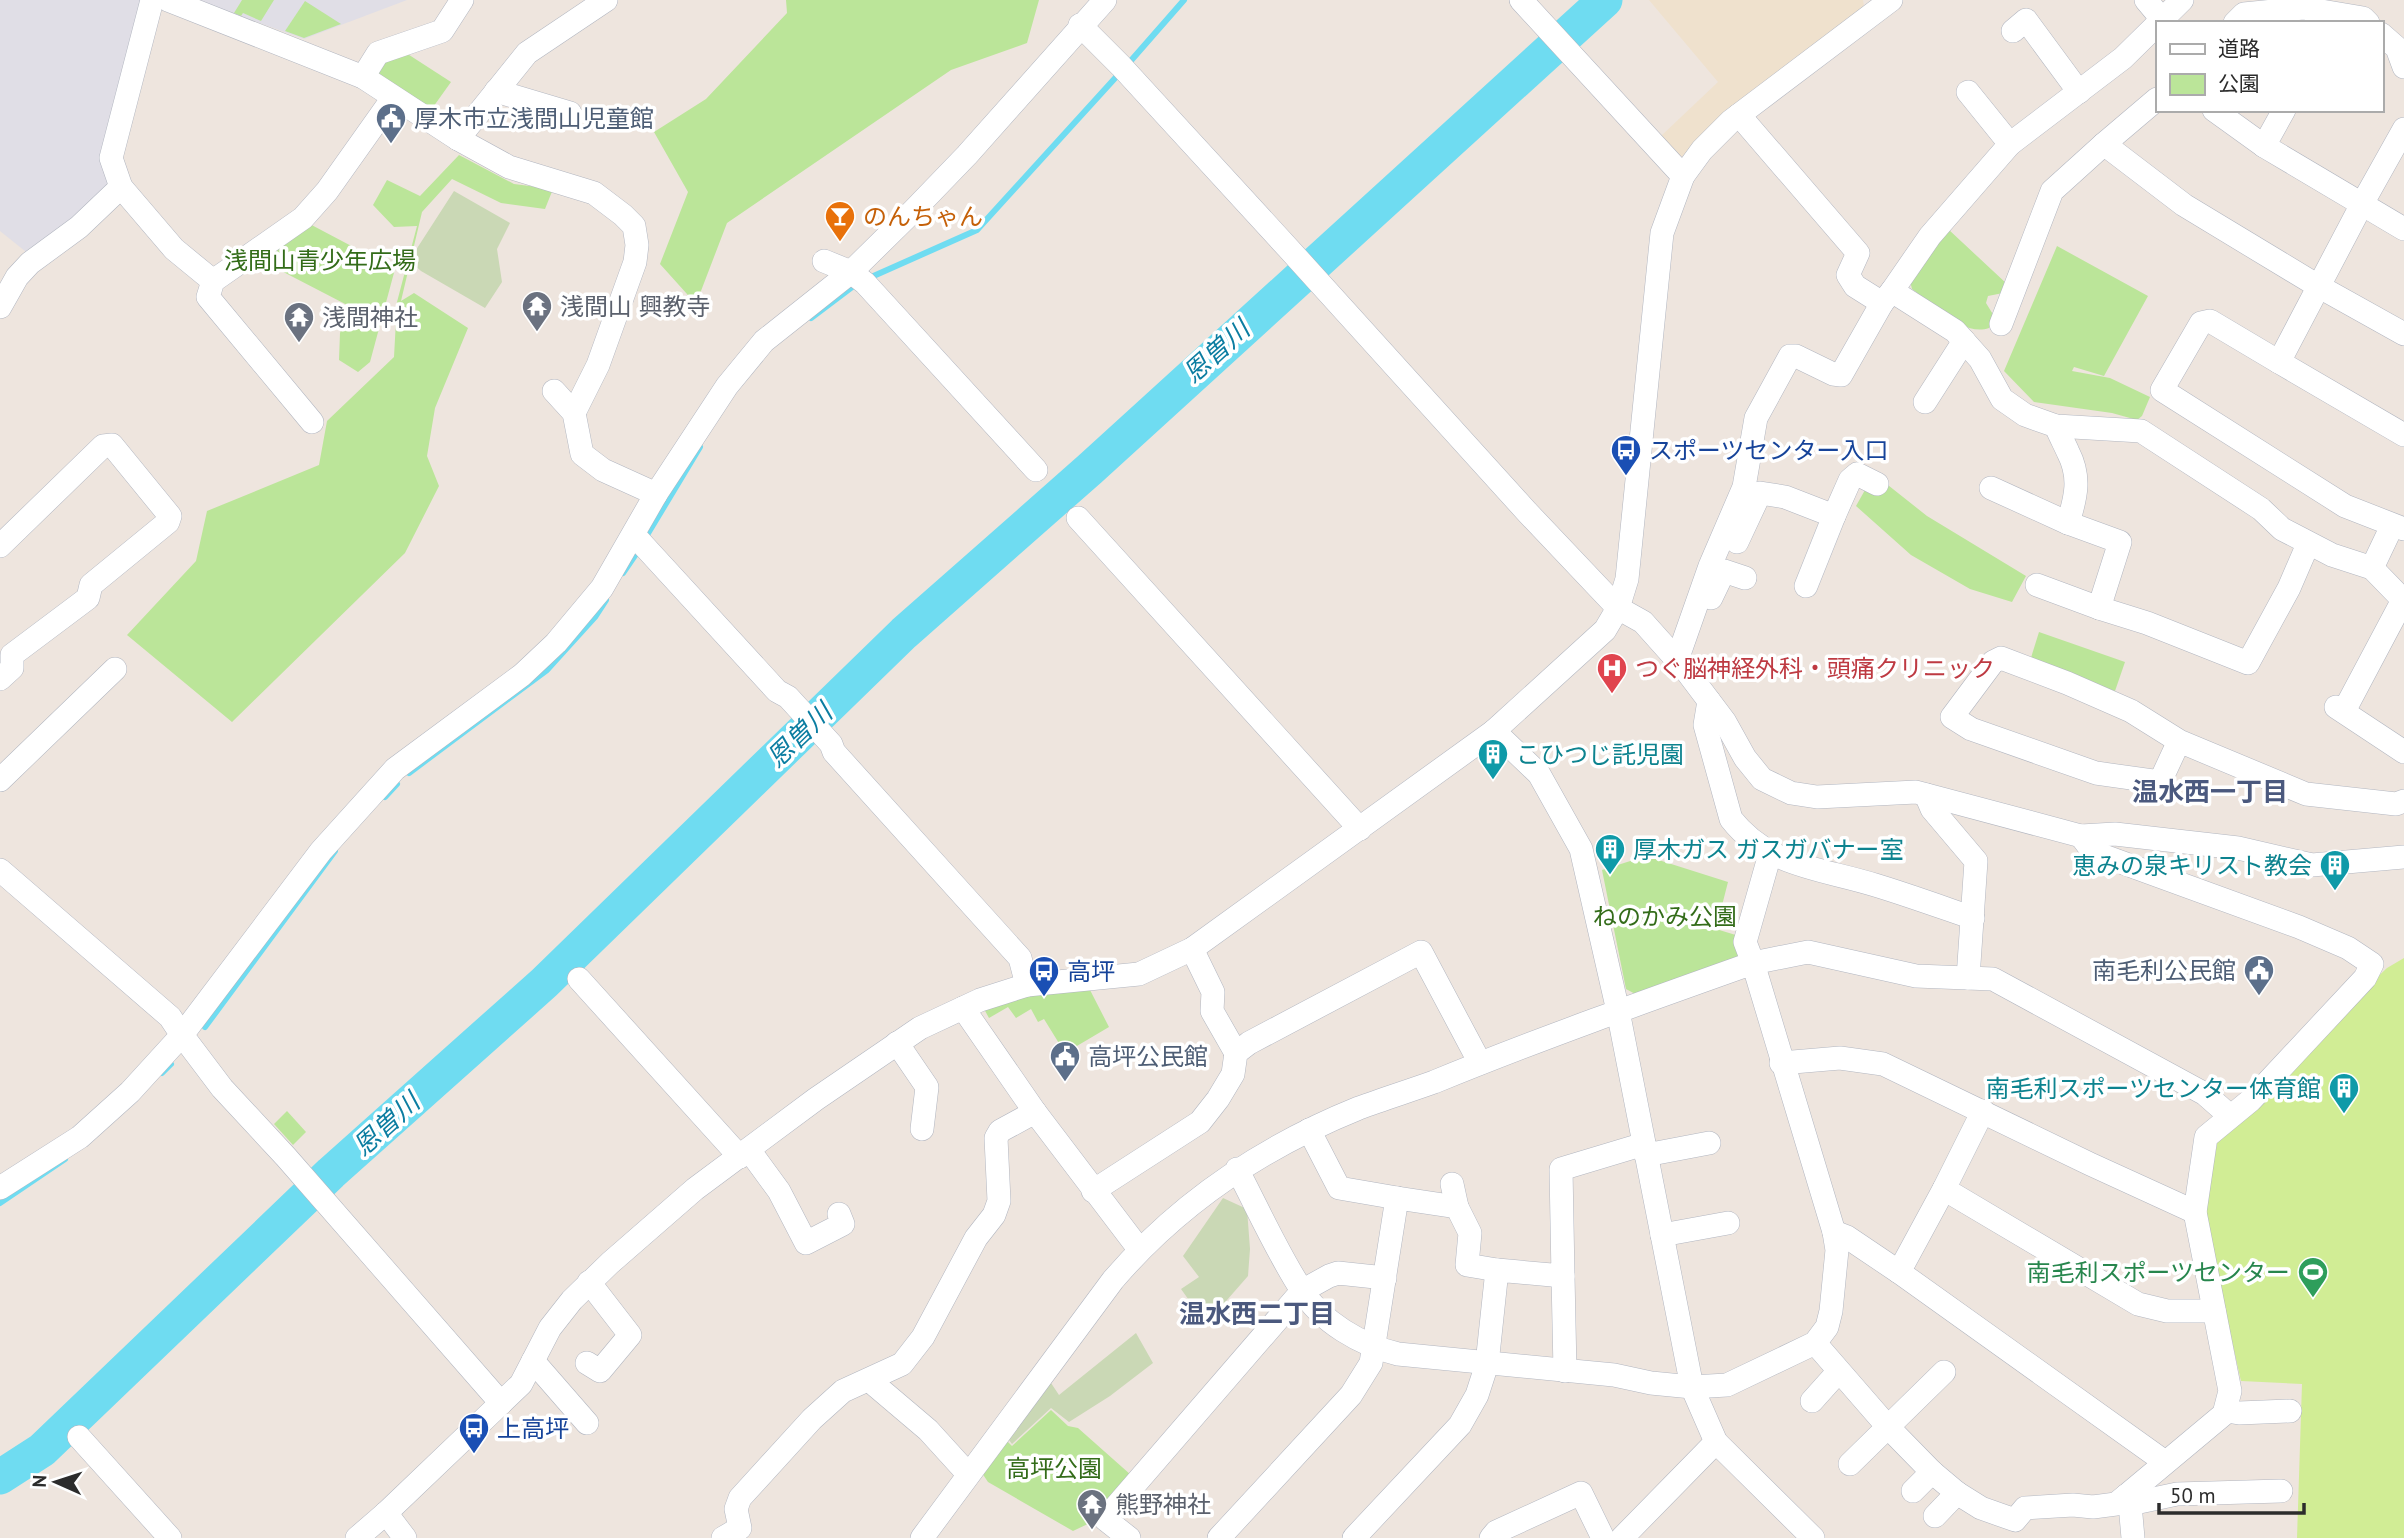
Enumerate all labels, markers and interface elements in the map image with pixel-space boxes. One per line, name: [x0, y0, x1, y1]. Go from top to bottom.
legend: [2156, 21, 2383, 112]
text: 道路: [2218, 35, 2260, 62]
text: 公園: [2218, 70, 2260, 97]
public building icon: 厚木市立浅間山児童館: [374, 101, 408, 145]
place label: 厚木市立浅間山児童館: [414, 103, 654, 134]
bar icon: のんちゃん: [823, 199, 857, 243]
place label: のんちゃん: [863, 201, 983, 232]
park label: 浅間山青少年広場: [224, 245, 416, 276]
temple icon: 浅間山 興教寺: [520, 289, 554, 333]
place label: 浅間山 興教寺: [560, 291, 710, 322]
temple icon: 浅間神社: [282, 300, 316, 344]
place label: 浅間神社: [322, 302, 418, 333]
water label: 恩曽川: [1176, 311, 1258, 389]
bus stop icon: スポーツセンター入口: [1609, 433, 1643, 477]
place label: スポーツセンター入口: [1649, 435, 1889, 466]
hospital icon: つぐ脳神経外科・頭痛クリニック: [1595, 651, 1629, 695]
place label: つぐ脳神経外科・頭痛クリニック: [1635, 653, 1995, 684]
water label: 恩曽川: [759, 694, 841, 774]
building icon: こひつじ託児園: [1476, 737, 1510, 781]
place label: こひつじ託児園: [1516, 739, 1684, 770]
district label: 温水西一丁目: [2132, 775, 2288, 808]
building icon: 厚木ガス ガスガバナー室: [1593, 832, 1627, 876]
place label: 厚木ガス ガスガバナー室: [1633, 834, 1903, 865]
building icon: 恵みの泉キリスト教会: [2318, 848, 2352, 892]
place label: 恵みの泉キリスト教会: [2072, 850, 2312, 881]
park label: ねのかみ公園: [1593, 901, 1737, 932]
public building icon: 南毛利公民館: [2242, 953, 2276, 997]
bus stop icon: 高坪: [1027, 954, 1061, 998]
place label: 南毛利公民館: [2092, 955, 2236, 986]
place label: 高坪: [1067, 956, 1115, 987]
public building icon: 高坪公民館: [1048, 1039, 1082, 1083]
place label: 高坪公民館: [1088, 1041, 1208, 1072]
building icon: 南毛利スポーツセンター体育館: [2327, 1071, 2361, 1115]
place label: 南毛利スポーツセンター体育館: [1985, 1073, 2321, 1104]
water label: 恩曽川: [346, 1084, 428, 1162]
sports icon: 南毛利スポーツセンター: [2296, 1255, 2330, 1299]
place label: 南毛利スポーツセンター: [2026, 1257, 2290, 1288]
district label: 温水西二丁目: [1179, 1297, 1335, 1330]
bus stop icon: 上高坪: [457, 1411, 491, 1455]
place label: 上高坪: [497, 1413, 569, 1444]
north arrow: [21, 1447, 91, 1517]
park label: 高坪公園: [1006, 1453, 1102, 1484]
scale bar: [2159, 1472, 2304, 1516]
text: N: [27, 1474, 51, 1488]
text: 50 m: [2170, 1482, 2216, 1509]
temple icon: 熊野神社: [1075, 1487, 1109, 1531]
place label: 熊野神社: [1115, 1489, 1211, 1520]

